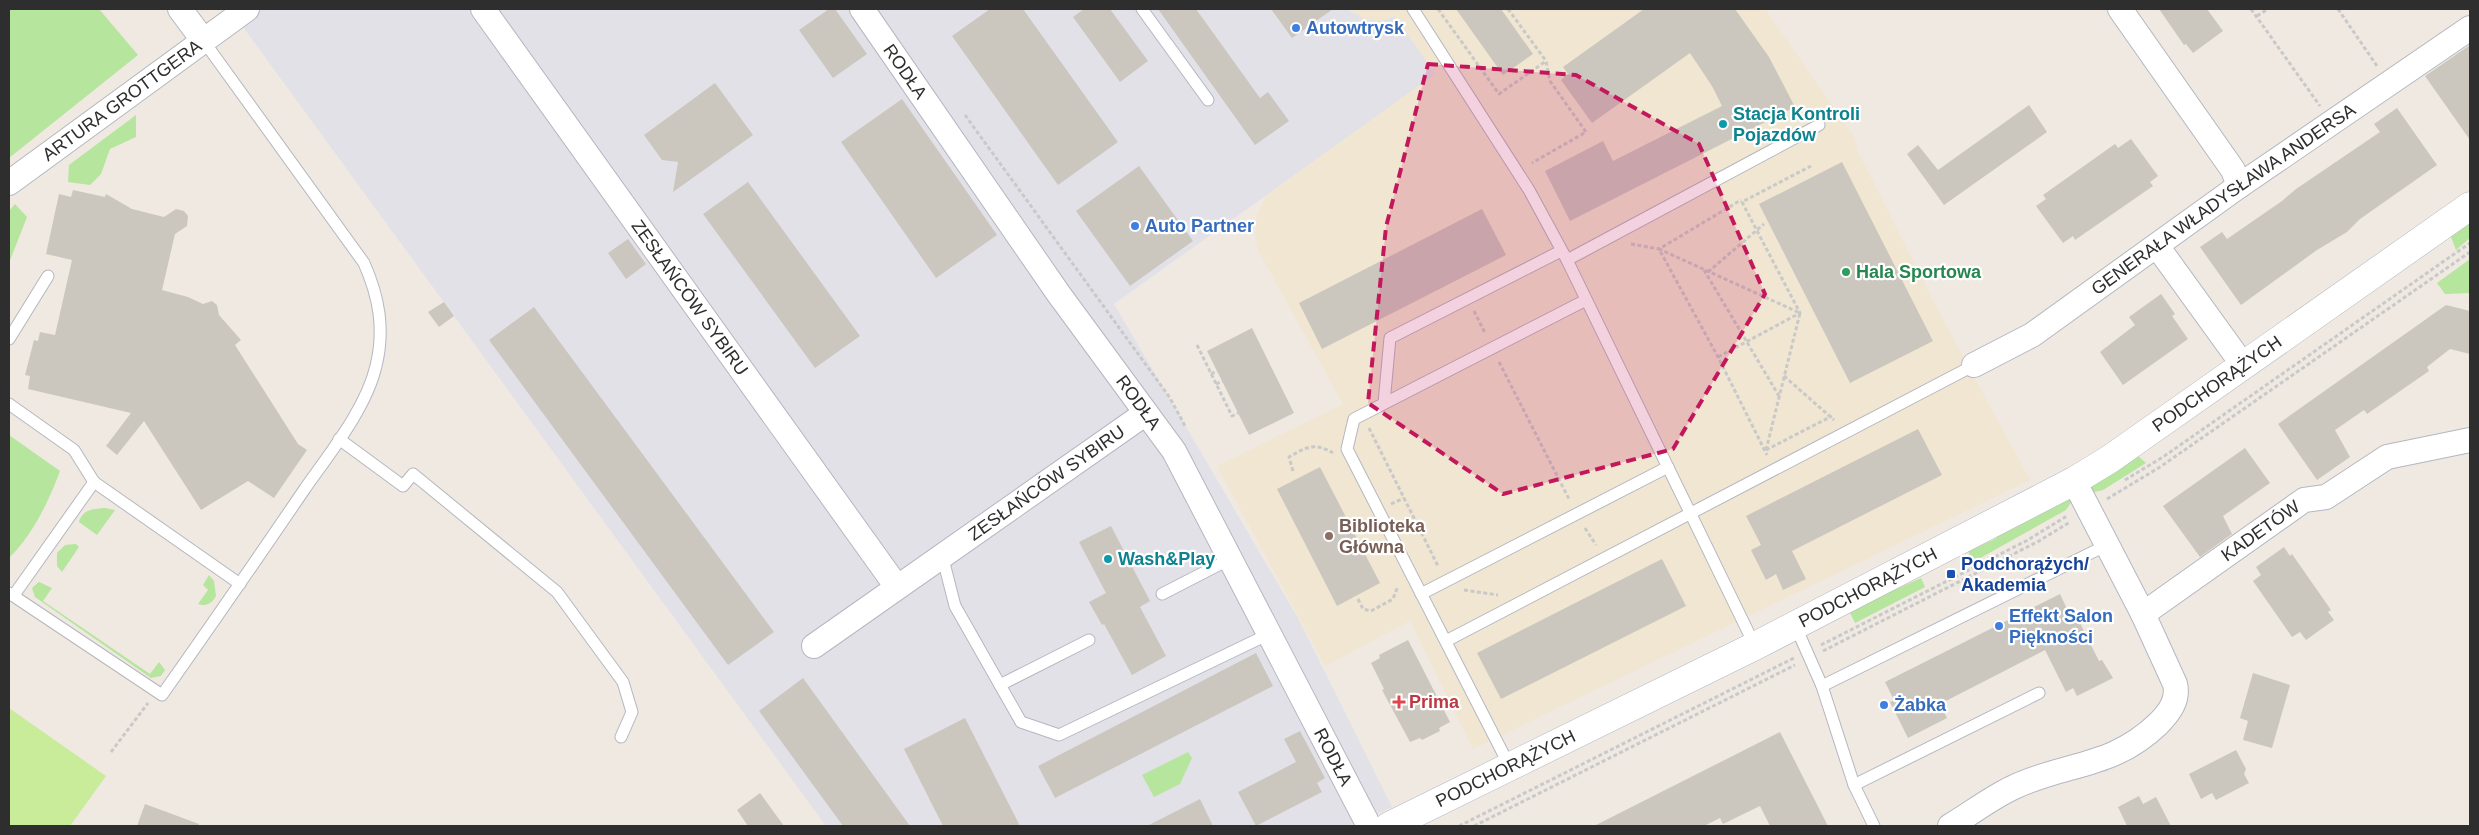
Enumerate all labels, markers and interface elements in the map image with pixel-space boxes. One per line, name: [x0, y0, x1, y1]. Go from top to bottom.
place label: Autowtrysk: [1306, 18, 1405, 38]
marker: Autowtrysk: [1290, 22, 1302, 34]
street label: ARTURA GROTTGERA: [39, 36, 205, 165]
street label: RODŁA: [879, 40, 931, 103]
street label: GENERAŁA WŁADYSŁAWA ANDERSA: [2088, 99, 2359, 299]
place label: Stacja Kontroli Pojazdów: [1733, 104, 1860, 145]
marker: Stacja Kontroli Pojazdów: [1717, 118, 1729, 130]
street label: ZESŁAŃCÓW SYBIRU: [627, 216, 752, 379]
place label: Auto Partner: [1145, 216, 1254, 236]
marker: Auto Partner: [1129, 220, 1141, 232]
place label: Hala Sportowa: [1856, 262, 1982, 282]
marker: Hala Sportowa: [1840, 266, 1852, 278]
street label: PODCHORĄŻYCH: [2149, 332, 2285, 436]
street label: RODŁA: [1112, 372, 1165, 433]
street label: ZESŁAŃCÓW SYBIRU: [965, 421, 1128, 545]
street label: KADETÓW: [2218, 496, 2303, 565]
place label: Biblioteka Główna: [1339, 516, 1426, 557]
marker: Biblioteka Główna: [1323, 530, 1335, 542]
street label: PODCHORĄŻYCH: [1795, 544, 1940, 632]
place label: Wash&Play: [1118, 549, 1215, 569]
marker: Wash&Play: [1102, 553, 1114, 565]
place label: Podchorążych/ Akademia: [1961, 554, 2089, 595]
marker: Podchorążych/ Akademia: [1945, 568, 1957, 580]
place label: Effekt Salon Piękności: [2009, 606, 2113, 647]
marker: Effekt Salon Piękności: [1993, 620, 2005, 632]
place label: Prima: [1409, 692, 1460, 712]
place label: Żabka: [1894, 695, 1947, 715]
marker: Prima: [1393, 696, 1405, 708]
marker: Żabka: [1878, 699, 1890, 711]
street label: RODŁA: [1310, 725, 1356, 789]
street label: PODCHORĄŻYCH: [1433, 726, 1579, 811]

